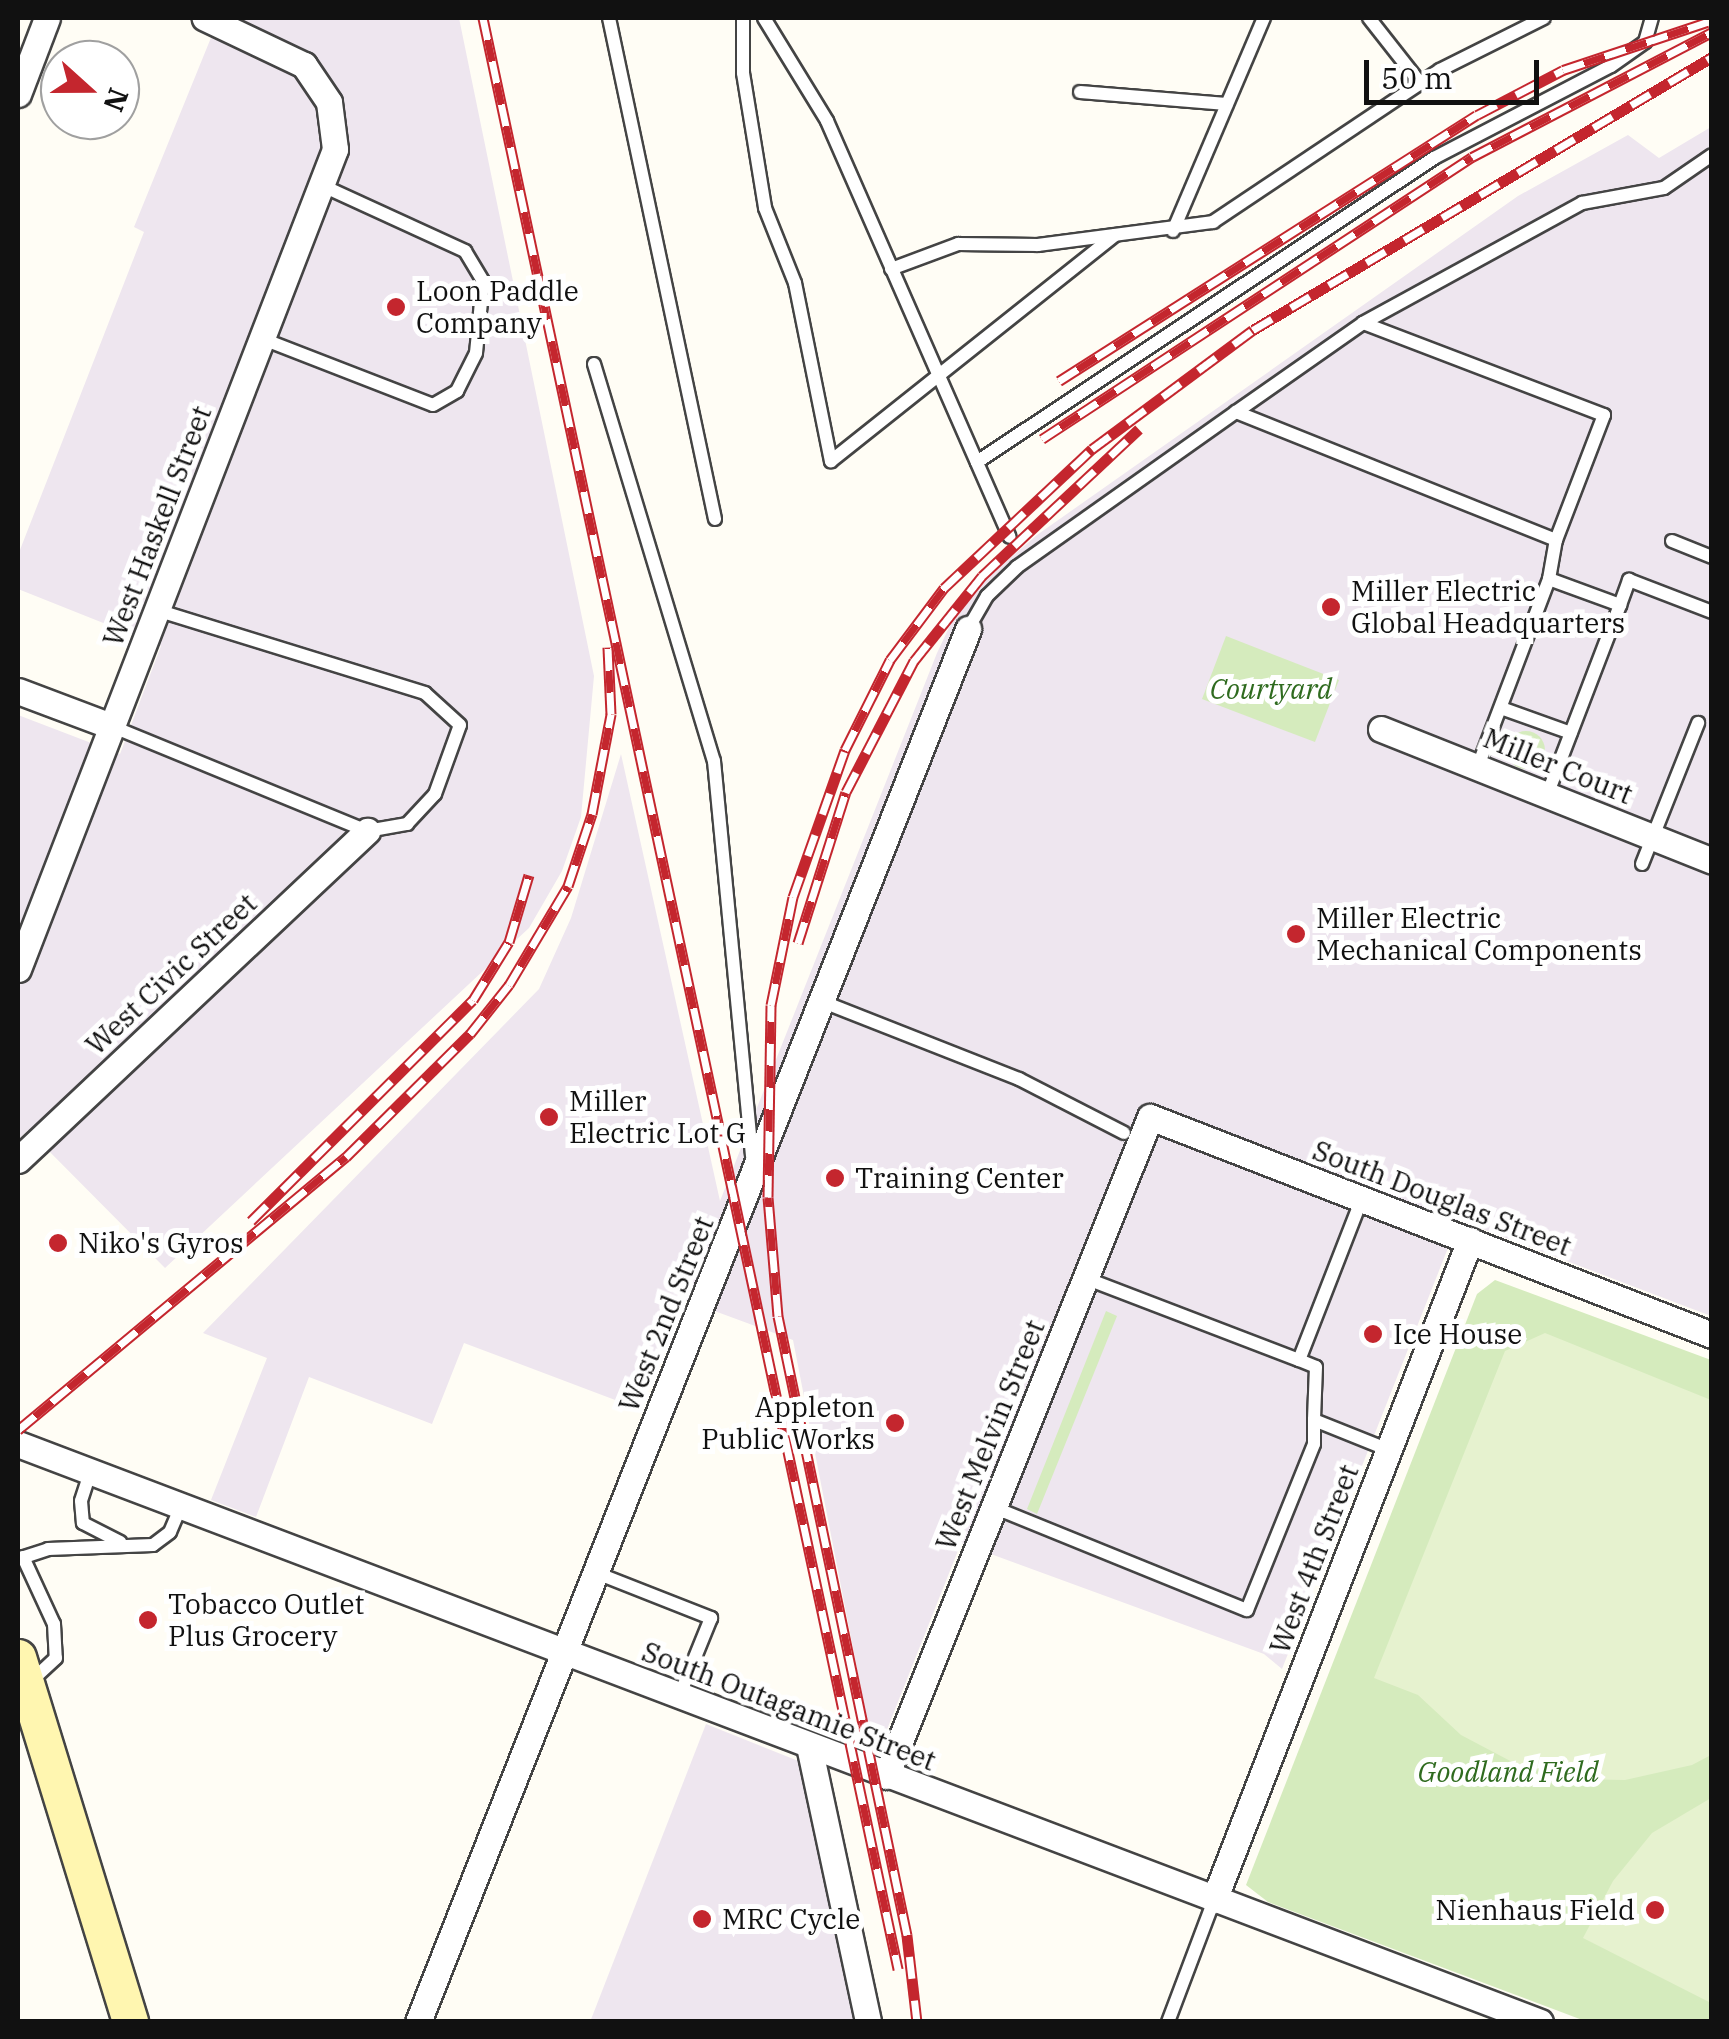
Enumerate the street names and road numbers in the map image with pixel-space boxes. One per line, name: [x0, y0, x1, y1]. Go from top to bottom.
street label: West Haskell Street: [96, 401, 218, 651]
street label: Miller Court: [1479, 721, 1637, 811]
street label: West Civic Street: [79, 886, 263, 1062]
street label: South Douglas Street: [1308, 1133, 1576, 1263]
street label: West 2nd Street: [612, 1211, 720, 1417]
street label: West Melvin Street: [928, 1315, 1052, 1555]
street label: West 4th Street: [1262, 1460, 1366, 1658]
street label: South Outagamie Street: [637, 1634, 941, 1778]

